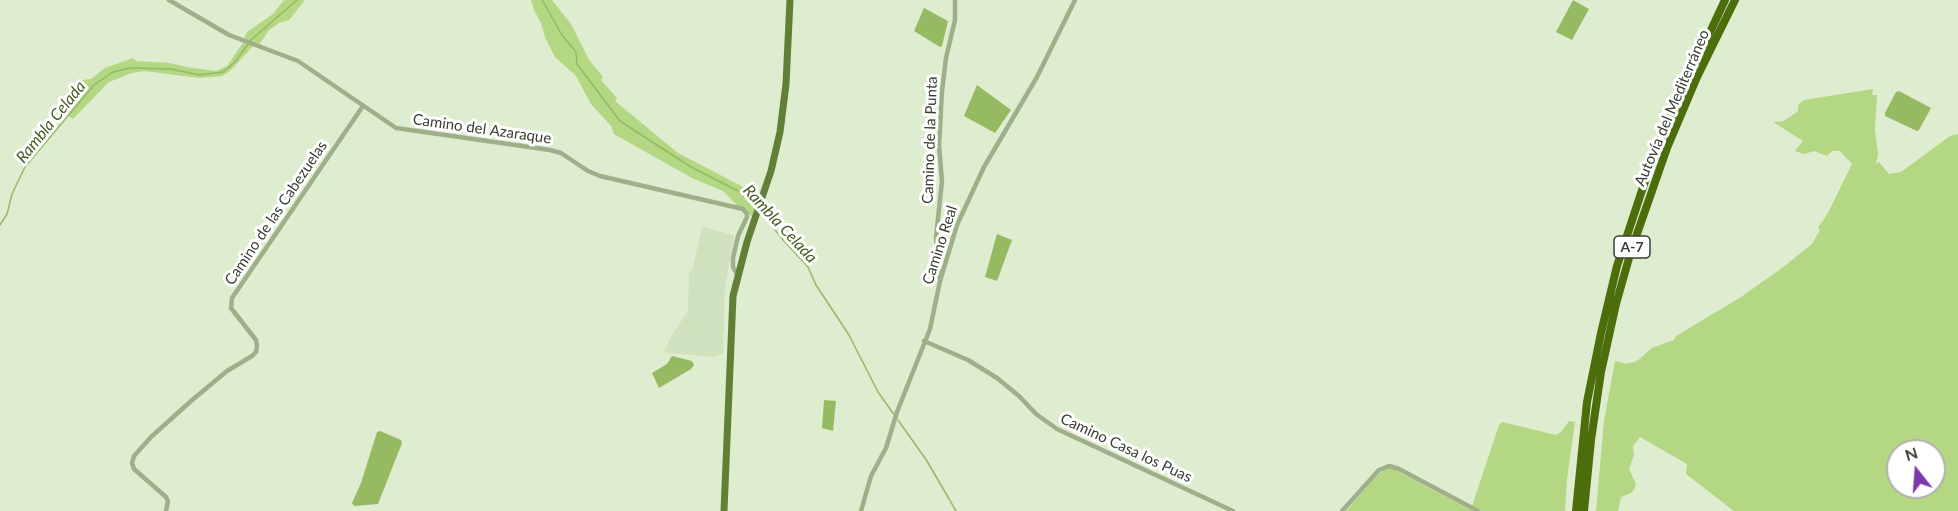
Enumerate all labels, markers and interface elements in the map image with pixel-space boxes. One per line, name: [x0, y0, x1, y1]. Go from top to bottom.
street label: Autovía del Mediterráneo: [1631, 27, 1713, 189]
street label: Camino de la Punta: [919, 76, 941, 204]
water label: Rambla Celada: [12, 77, 90, 167]
street label: Camino del Azaraque: [412, 110, 552, 148]
street label: Camino de las Cabezuelas: [221, 138, 331, 288]
water label: Rambla Celada: [739, 181, 821, 267]
street label: Camino Real: [919, 203, 961, 287]
road number: A-7: [1614, 236, 1650, 258]
street label: Camino Casa los Puas: [1057, 410, 1195, 486]
north arrow: [1886, 439, 1946, 499]
text: N: [1902, 442, 1920, 464]

